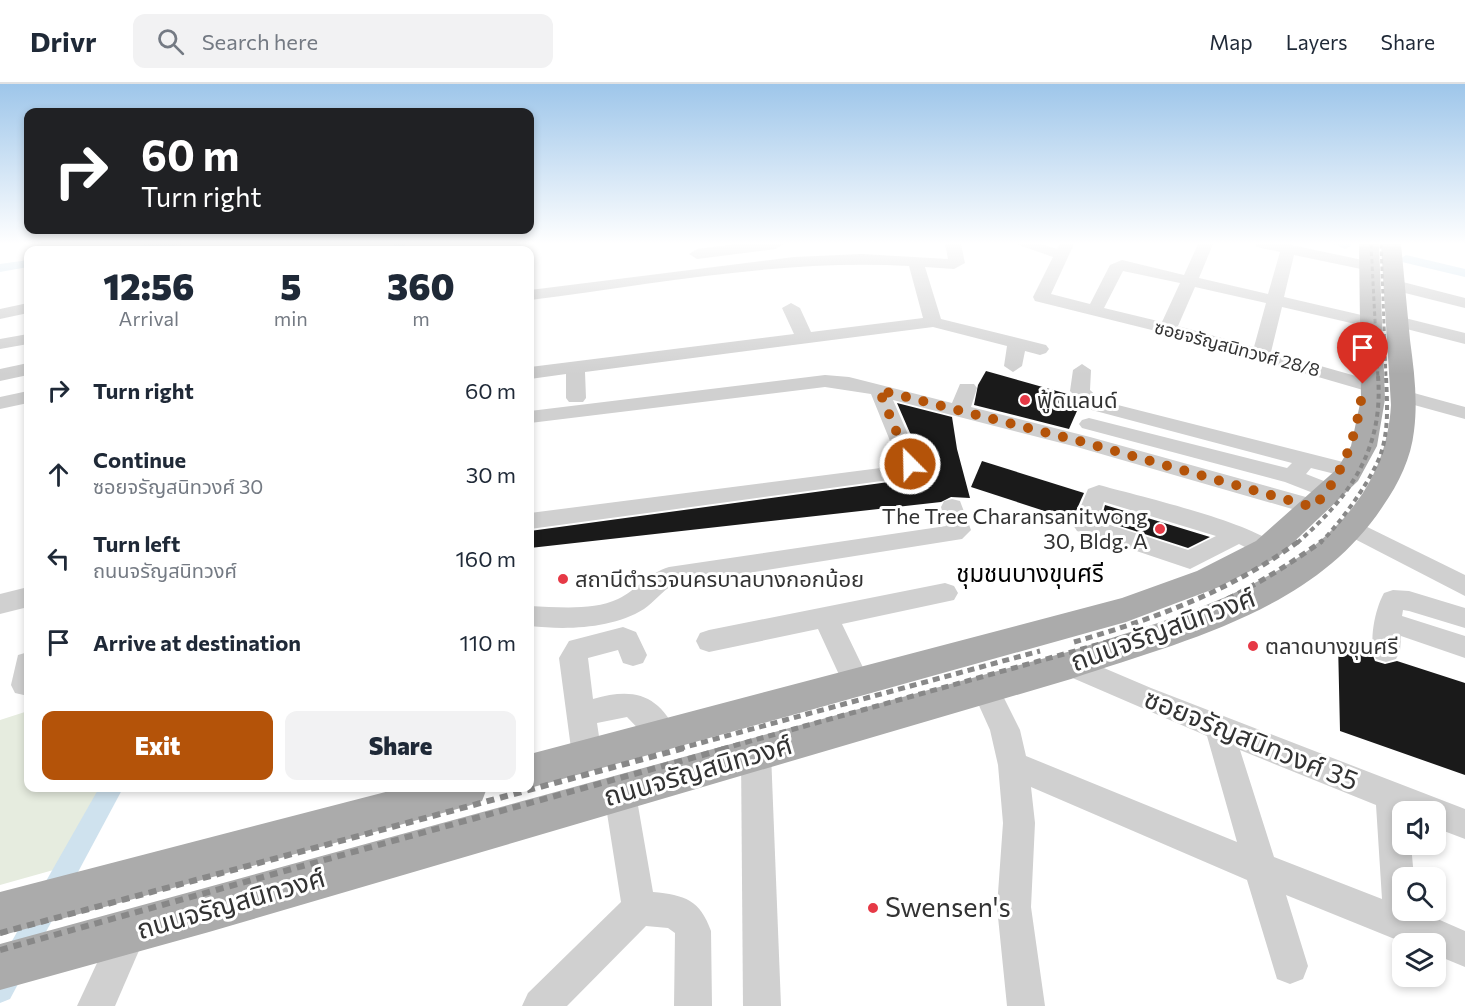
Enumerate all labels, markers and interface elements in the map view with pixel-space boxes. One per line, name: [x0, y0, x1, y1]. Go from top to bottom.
search box: [133, 14, 553, 68]
text: Drivr: [30, 24, 97, 58]
icon: search: [154, 25, 187, 58]
text: Search here: [202, 28, 318, 55]
text: Map: [1209, 29, 1253, 54]
text: Layers: [1286, 29, 1348, 54]
text: Share: [1381, 29, 1435, 54]
text: 60 m: [141, 128, 240, 180]
icon: right: [42, 132, 120, 210]
text: Turn right: [141, 180, 261, 213]
text: 12:56: [103, 263, 194, 307]
text: 5: [280, 263, 301, 307]
text: 360: [387, 263, 455, 307]
text: Arrival: [119, 306, 179, 330]
text: min: [274, 306, 308, 330]
text: m: [412, 306, 430, 330]
street label: ซอยจรัญสนิทวงศ์ 28/8: [1152, 315, 1322, 381]
pin: [1337, 322, 1388, 384]
icon: arrive: [1346, 331, 1379, 364]
icon: right: [42, 374, 75, 407]
text: Turn right: [93, 377, 194, 404]
text: 60 m: [465, 377, 516, 404]
place label: ฟู้ดแลนด์: [1037, 386, 1117, 414]
marker: ฟู้ดแลนด์: [1018, 393, 1032, 407]
position arrow: [878, 432, 942, 496]
text: Continue: [93, 446, 186, 473]
icon: ahead: [42, 458, 75, 491]
text: 30 m: [466, 461, 516, 488]
text: ซอยจรัญสนิทวงศ์ 30: [93, 474, 263, 498]
place label: The Tree Charansanitwong 30, Bldg. A: [882, 502, 1148, 554]
marker: The Tree Charansanitwong 30, Bldg. A: [1153, 522, 1167, 536]
text: Turn left: [93, 530, 180, 557]
icon: left: [42, 542, 75, 575]
text: 160 m: [455, 545, 516, 572]
text: ถนนจรัญสนิทวงศ์: [93, 558, 237, 582]
district label: ชุมชนบางขุนศรี: [956, 558, 1104, 589]
place label: สถานีตำรวจนครบาลบางกอกน้อย: [575, 565, 864, 592]
marker: สถานีตำรวจนครบาลบางกอกน้อย: [556, 572, 570, 586]
street label: ถนนจรัญสนิทวงศ์: [1065, 580, 1260, 677]
icon: arrive: [42, 626, 75, 659]
text: Arrive at destination: [93, 629, 301, 656]
text: 110 m: [459, 629, 516, 656]
place label: ตลาดบางขุนศรี: [1265, 632, 1398, 660]
marker: ตลาดบางขุนศรี: [1246, 639, 1260, 653]
street label: ซอยจรัญสนิทวงศ์ 35: [1140, 681, 1363, 797]
button: Exit: [42, 711, 273, 780]
button: Share: [285, 711, 516, 780]
street label: ถนนจรัญสนิทวงศ์: [599, 727, 796, 812]
map controls: [1392, 801, 1446, 987]
button: sound: [1392, 801, 1446, 855]
street label: ถนนจรัญสนิทวงศ์: [132, 860, 329, 945]
button: search: [1392, 867, 1446, 921]
place label: Swensen's: [885, 890, 1011, 923]
marker: Swensen's: [866, 901, 880, 915]
button: layers: [1392, 933, 1446, 987]

